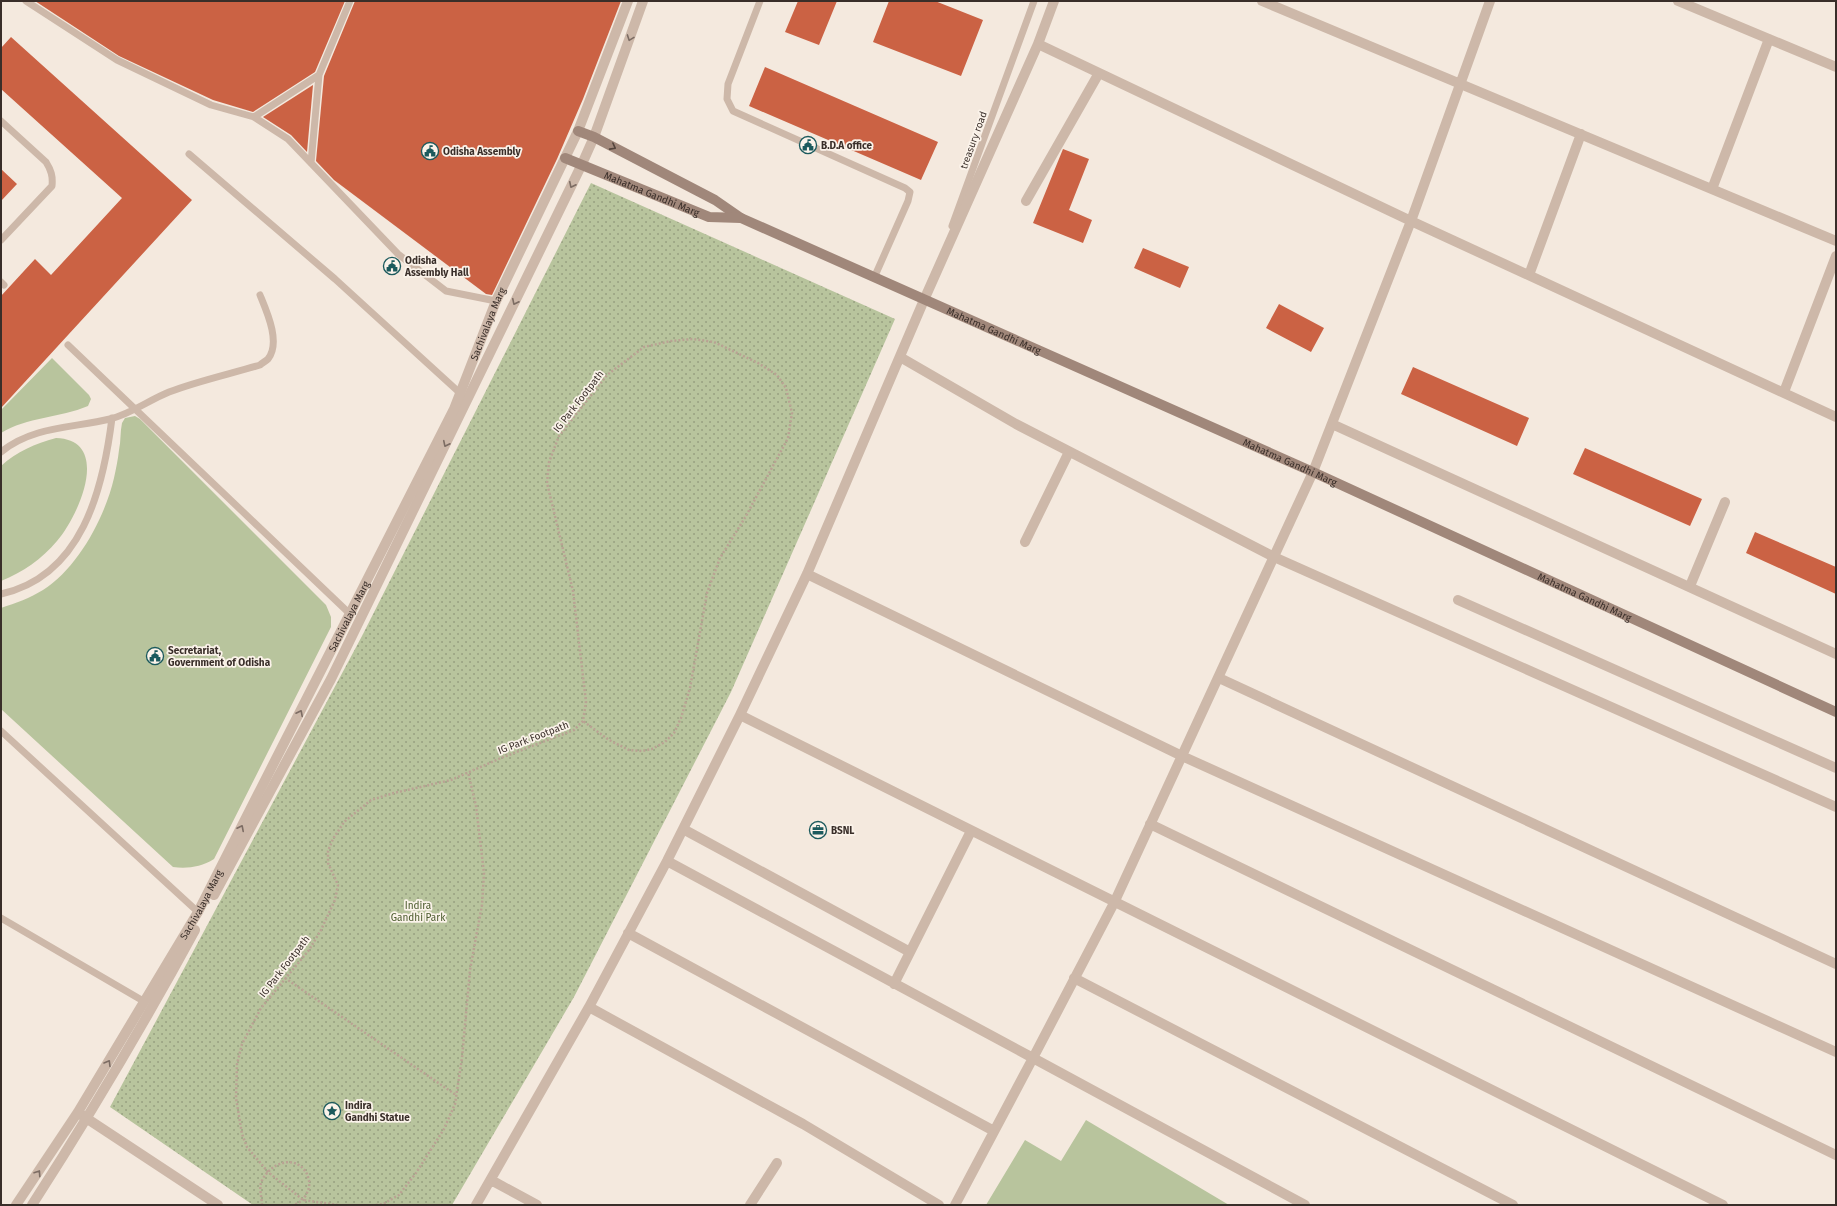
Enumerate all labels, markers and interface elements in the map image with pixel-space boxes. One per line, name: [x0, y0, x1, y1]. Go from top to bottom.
one-way arrow: [626, 34, 634, 41]
street label: treasury road: [958, 110, 990, 171]
public building icon: B.D.A office: [798, 135, 818, 155]
place label: B.D.A office: [821, 140, 873, 152]
public building icon: Odisha Assembly: [420, 141, 440, 161]
one-way arrow: [609, 142, 617, 150]
place label: Odisha Assembly: [443, 146, 521, 158]
street label: Mahatma Gandhi Marg: [602, 170, 702, 220]
one-way arrow: [569, 180, 577, 188]
place label: Odisha Assembly Hall: [404, 255, 469, 279]
public building icon: Odisha Assembly Hall: [382, 256, 402, 276]
street label: Sachivalaya Marg: [468, 285, 509, 362]
one-way arrow: [512, 297, 520, 305]
street label: Mahatma Gandhi Marg: [945, 305, 1043, 358]
street label: IG Park Footpath: [551, 368, 607, 435]
street label: Mahatma Gandhi Marg: [1241, 437, 1339, 490]
one-way arrow: [443, 439, 451, 447]
street label: Mahatma Gandhi Marg: [1535, 571, 1634, 625]
street label: Sachivalaya Marg: [327, 579, 373, 654]
place label: Secretariat, Government of Odisha: [168, 645, 271, 669]
public building icon: Secretariat, Government of Odisha: [145, 646, 165, 666]
one-way arrow: [295, 709, 302, 717]
street label: IG Park Footpath: [496, 719, 570, 757]
office icon: BSNL: [808, 820, 828, 840]
one-way arrow: [236, 825, 244, 833]
place label: BSNL: [831, 825, 854, 837]
street label: Sachivalaya Marg: [178, 867, 226, 942]
park label: Indira Gandhi Park: [391, 900, 446, 924]
street label: IG Park Footpath: [257, 933, 313, 1000]
one-way arrow: [103, 1060, 111, 1067]
place label: Indira Gandhi Statue: [345, 1100, 410, 1124]
place icon: Indira Gandhi Statue: [322, 1101, 342, 1121]
one-way arrow: [33, 1170, 40, 1177]

